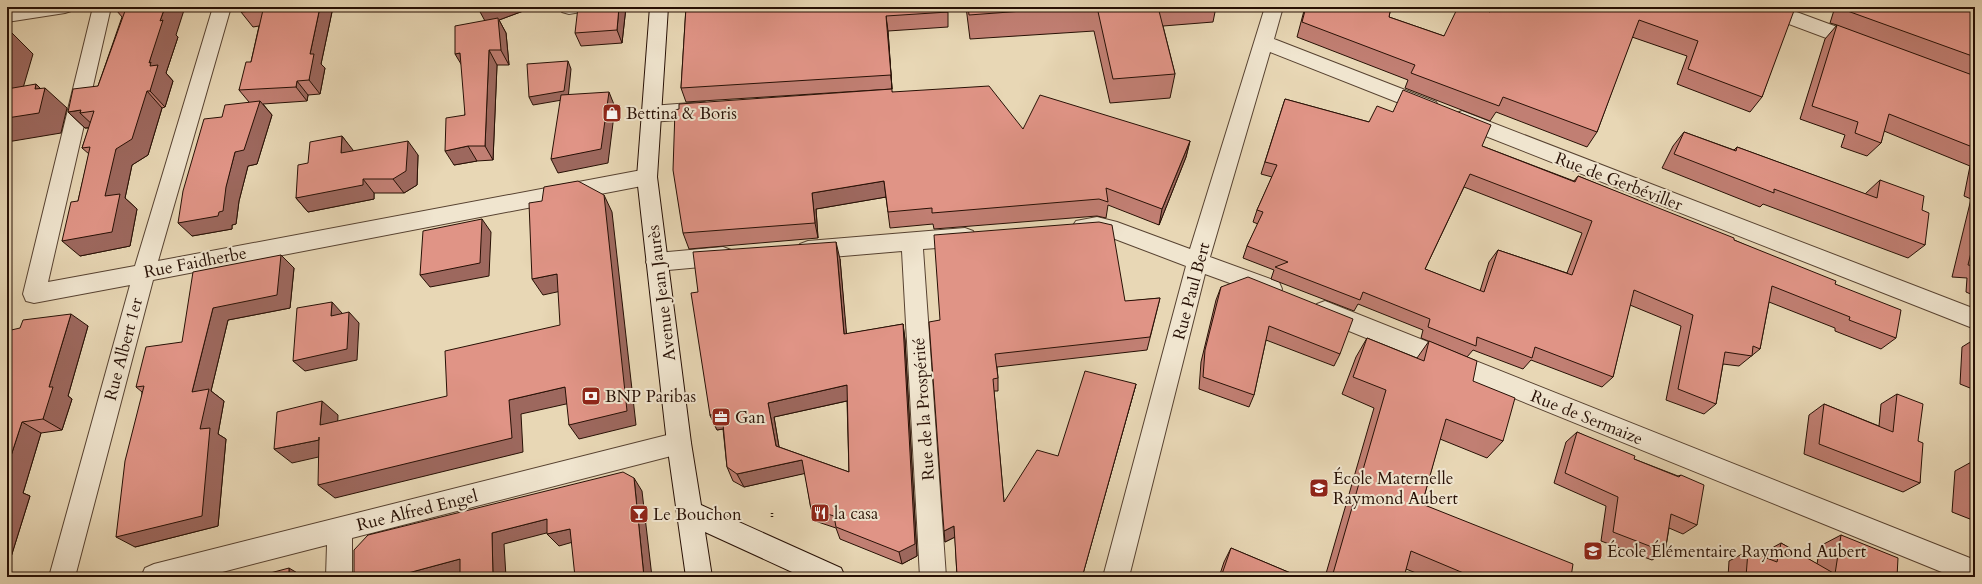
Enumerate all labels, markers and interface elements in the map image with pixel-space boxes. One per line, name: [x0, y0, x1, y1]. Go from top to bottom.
shop icon: Bettina & Boris: [601, 102, 623, 124]
place label: Bettina & Boris: [626, 102, 737, 125]
street label: Rue de Gerbéviller: [1552, 147, 1687, 217]
street label: Avenue Jean Jaurès: [642, 223, 681, 362]
street label: Rue Paul Bert: [1167, 239, 1216, 342]
street label: Rue Faidherbe: [142, 241, 249, 284]
street label: Rue Albert 1er: [99, 294, 148, 403]
street label: Rue de la Prospérité: [907, 337, 940, 481]
bank icon: BNP Paribas: [580, 385, 602, 407]
place label: BNP Paribas: [605, 385, 697, 408]
street label: Rue de Sermaize: [1527, 385, 1646, 450]
office icon: Gan: [710, 406, 732, 428]
place label: Gan: [735, 406, 766, 429]
place label: École Maternelle Raymond Aubert: [1333, 467, 1458, 510]
school or university icon: École Maternelle Raymond Aubert: [1308, 477, 1330, 499]
street label: Rue Alfred Engel: [354, 484, 481, 537]
restaurant icon: la casa: [809, 502, 831, 524]
place label: la casa: [834, 502, 879, 525]
bar icon: Le Bouchon: [628, 503, 650, 525]
place label: Le Bouchon: [653, 503, 742, 526]
school or university icon: École Élémentaire Raymond Aubert: [1582, 540, 1604, 562]
place label: École Élémentaire Raymond Aubert: [1607, 540, 1867, 563]

